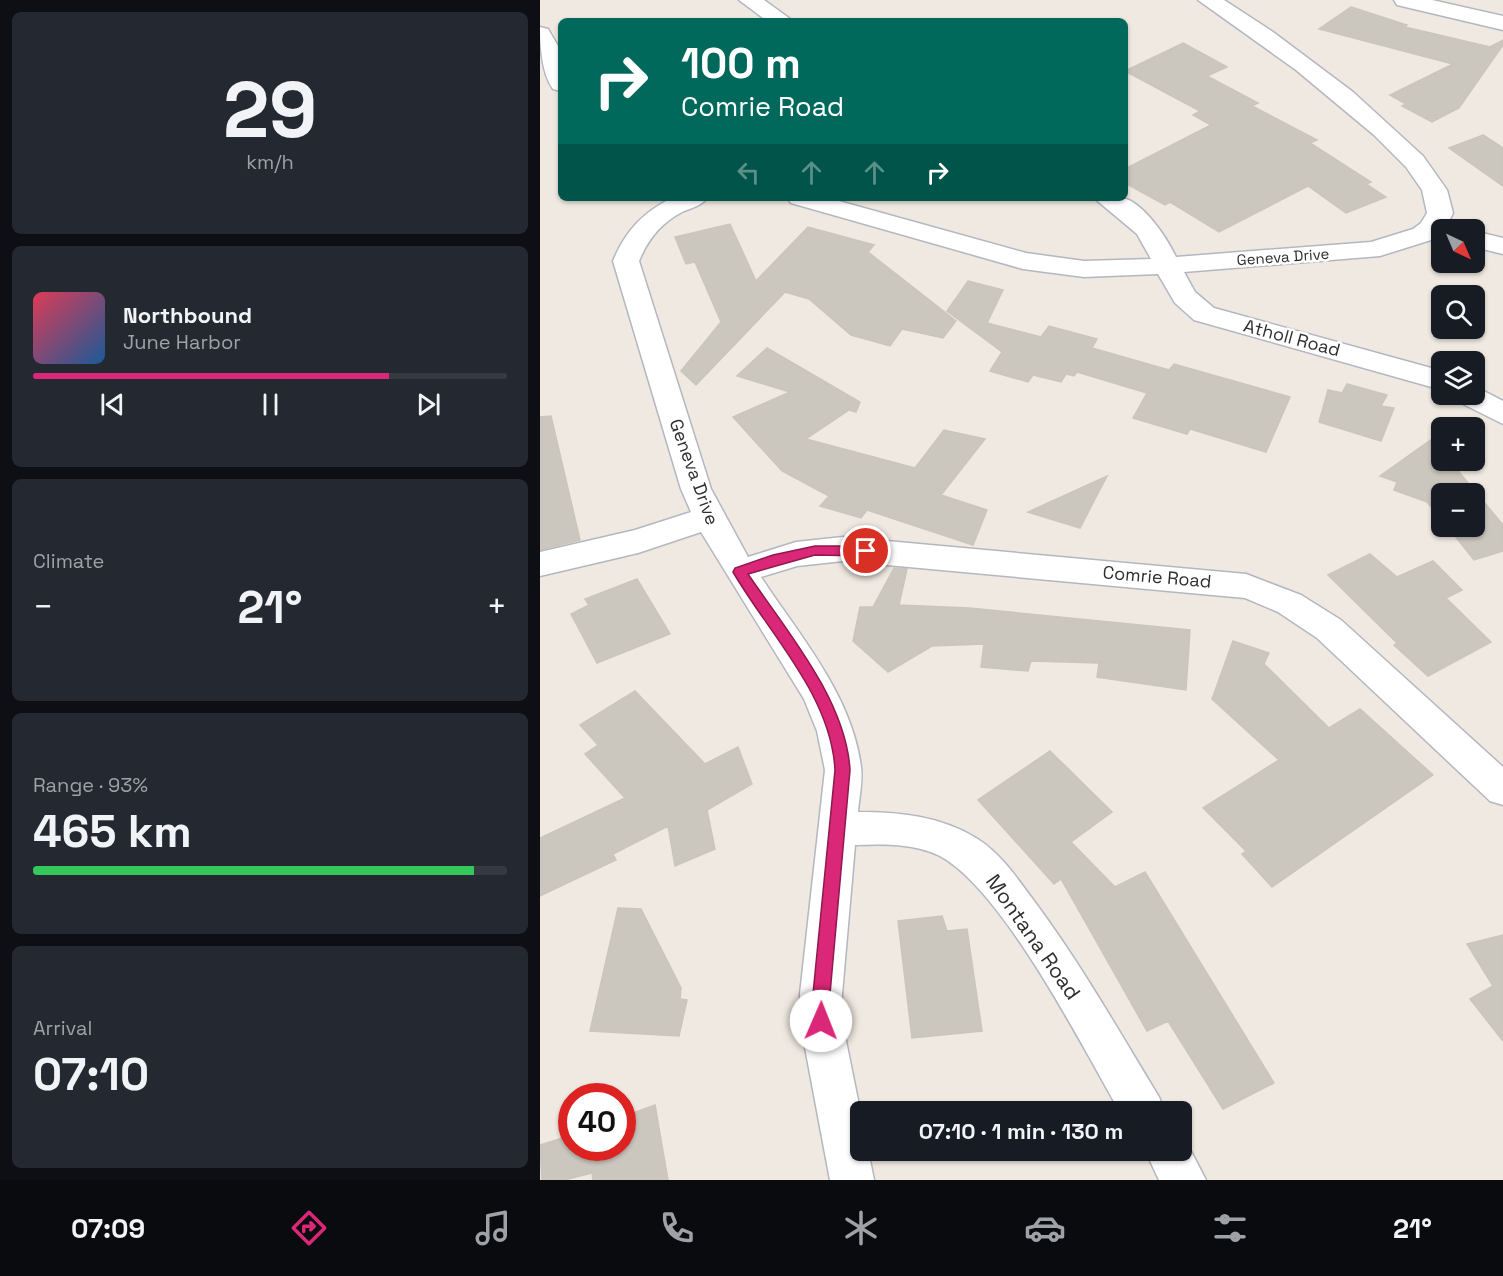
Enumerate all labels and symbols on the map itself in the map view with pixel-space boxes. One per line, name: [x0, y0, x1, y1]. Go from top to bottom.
north arrow: [1431, 219, 1485, 273]
street label: Geneva Drive: [1236, 244, 1330, 269]
street label: Atholl Road: [1241, 314, 1343, 361]
street label: Geneva Drive: [665, 416, 724, 528]
pin: [840, 525, 891, 576]
street label: Comrie Road: [1102, 560, 1212, 593]
street label: Montana Road: [980, 869, 1087, 1005]
position arrow: [789, 989, 853, 1053]
speed limit sign: 40: [558, 1083, 636, 1161]

